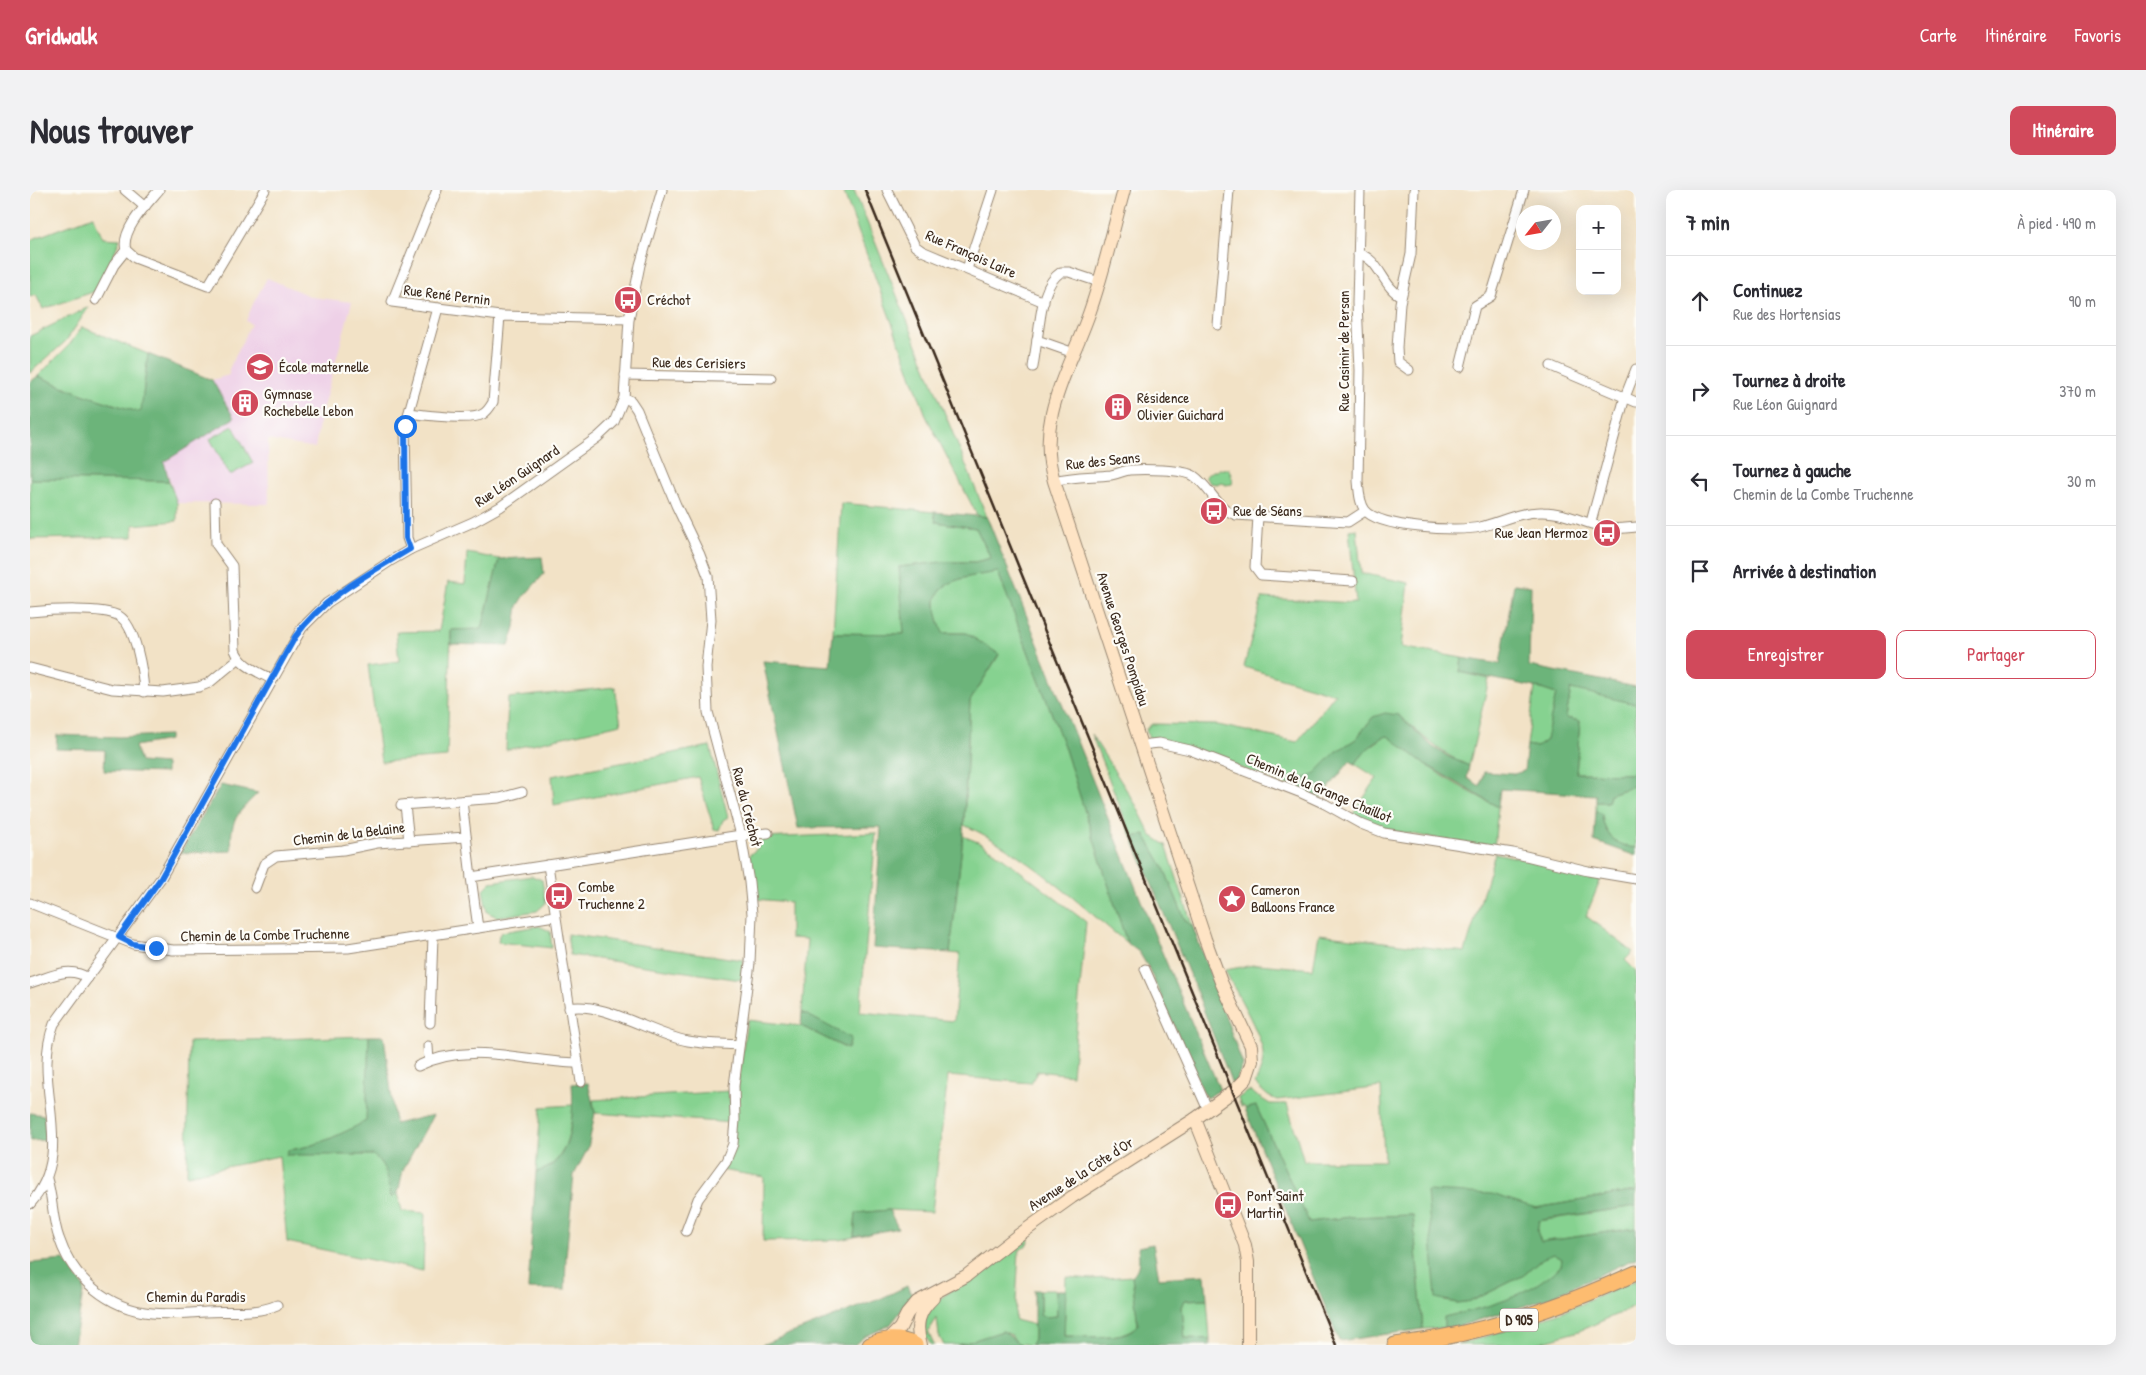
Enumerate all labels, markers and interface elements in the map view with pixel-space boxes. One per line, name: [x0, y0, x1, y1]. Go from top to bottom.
text: Gridwalk: [25, 19, 97, 51]
text: Carte: [1920, 23, 1957, 48]
text: Itinéraire: [1985, 23, 2047, 48]
text: Favoris: [2075, 23, 2121, 48]
button: Itinéraire: [2010, 106, 2116, 155]
text: Nous trouver: [30, 107, 193, 154]
north arrow: [1516, 205, 1561, 250]
map controls: [1576, 205, 1621, 295]
button: +: [1576, 205, 1621, 250]
text: 7 min: [1686, 208, 1730, 237]
text: À pied · 490 m: [2017, 212, 2096, 234]
street label: Rue François Laire: [922, 224, 1020, 283]
button: −: [1576, 250, 1621, 295]
text: Continuez: [1733, 277, 1802, 303]
street label: Rue René Pernin: [403, 279, 492, 310]
bus stop icon: Créchot: [613, 285, 643, 315]
icon: ahead: [1686, 287, 1714, 315]
place label: Créchot: [647, 289, 691, 310]
street label: Rue Casimir de Persan: [1333, 290, 1354, 411]
text: 90 m: [2068, 290, 2096, 312]
text: Rue des Hortensias: [1733, 303, 1841, 325]
street label: Rue des Cerisiers: [652, 351, 746, 374]
school or university icon: École maternelle: [245, 352, 275, 382]
place label: École maternelle: [279, 356, 369, 377]
text: Tournez à droite: [1733, 367, 1846, 393]
icon: right: [1686, 377, 1714, 405]
text: 370 m: [2059, 380, 2096, 402]
place label: Gymnase Rochebelle Lebon: [264, 383, 354, 421]
place label: Résidence Olivier Guichard: [1137, 387, 1224, 425]
building icon: Gymnase Rochebelle Lebon: [230, 388, 260, 418]
building icon: Résidence Olivier Guichard: [1103, 392, 1133, 422]
text: Rue Léon Guignard: [1733, 393, 1837, 415]
route start: [394, 415, 417, 438]
street label: Rue Léon Guignard: [470, 440, 563, 512]
street label: Rue des Seans: [1065, 446, 1141, 475]
text: Tournez à gauche: [1733, 457, 1851, 483]
icon: left: [1686, 467, 1714, 495]
text: 30 m: [2067, 470, 2096, 492]
text: Chemin de la Combe Truchenne: [1733, 483, 1914, 505]
bus stop icon: Rue de Séans: [1199, 496, 1229, 526]
place label: Rue de Séans: [1233, 500, 1302, 521]
bus stop icon: Rue Jean Mermoz: [1592, 518, 1622, 548]
place label: Rue Jean Mermoz: [1495, 522, 1589, 543]
icon: arrive: [1686, 557, 1714, 585]
text: Arrivée à destination: [1733, 558, 1876, 584]
street label: Avenue Georges Pompidou: [1092, 569, 1155, 708]
button: Enregistrer: [1686, 630, 1886, 679]
button: Partager: [1896, 630, 2096, 679]
street label: Chemin de la Grange Chaillot: [1243, 747, 1396, 828]
street label: Rue du Créchot: [728, 765, 768, 849]
street label: Chemin de la Belaine: [292, 816, 406, 851]
place label: Combe Truchenne 2: [578, 876, 645, 914]
place label: Cameron Balloons France: [1251, 879, 1335, 917]
bus stop icon: Combe Truchenne 2: [544, 881, 574, 911]
place icon: Cameron Balloons France: [1217, 884, 1247, 914]
street label: Chemin de la Combe Truchenne: [180, 923, 350, 946]
route end: [145, 937, 168, 960]
street label: Avenue de la Côte d'Or: [1024, 1132, 1138, 1215]
place label: Pont Saint Martin: [1247, 1185, 1305, 1223]
bus stop icon: Pont Saint Martin: [1213, 1190, 1243, 1220]
street label: Chemin du Paradis: [146, 1286, 246, 1307]
road number: D 905: [1500, 1308, 1538, 1332]

